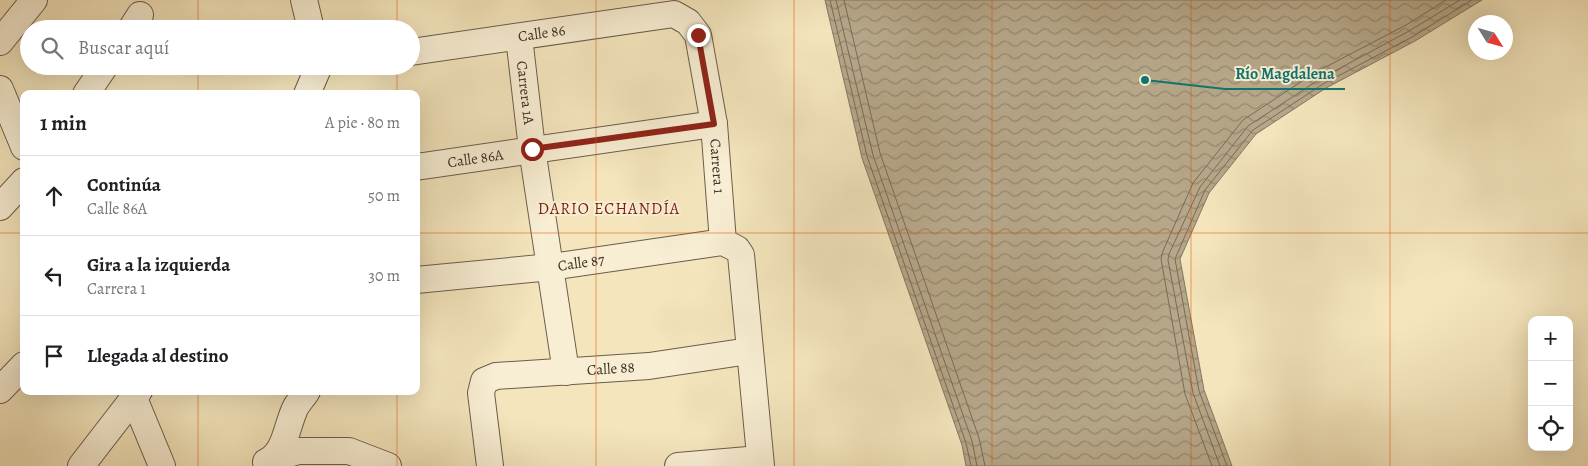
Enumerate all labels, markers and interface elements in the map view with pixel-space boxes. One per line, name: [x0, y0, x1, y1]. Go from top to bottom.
north arrow: [1468, 15, 1513, 60]
search box: [20, 20, 420, 75]
street label: Calle 86: [517, 20, 567, 46]
route end: [687, 24, 710, 47]
icon: search: [38, 34, 66, 62]
text: Buscar aquí: [78, 35, 169, 61]
callout: Río Magdalena: [1225, 58, 1345, 89]
street label: Carrera 1A: [512, 60, 539, 126]
text: Río Magdalena: [1235, 63, 1335, 85]
text: 1 min: [40, 109, 87, 137]
text: A pie · 80 m: [325, 112, 400, 134]
route start: [521, 138, 544, 161]
street label: Carrera 1: [705, 138, 729, 194]
street label: Calle 86A: [446, 144, 505, 172]
text: Continúa: [87, 172, 161, 198]
icon: ahead: [40, 182, 68, 210]
text: 50 m: [368, 185, 400, 207]
text: Calle 86A: [87, 198, 147, 220]
district label: DARIO ECHANDÍA: [538, 198, 680, 220]
street label: Calle 87: [556, 249, 606, 276]
text: Gira a la izquierda: [87, 252, 230, 278]
icon: left: [40, 262, 68, 290]
text: 30 m: [368, 265, 400, 287]
text: Carrera 1: [87, 278, 146, 300]
map controls: [1528, 316, 1573, 451]
button: +: [1528, 316, 1573, 361]
icon: arrive: [40, 342, 68, 370]
text: Llegada al destino: [87, 343, 229, 369]
street label: Calle 88: [586, 357, 635, 380]
button: −: [1528, 361, 1573, 406]
button: locate: [1528, 406, 1573, 451]

